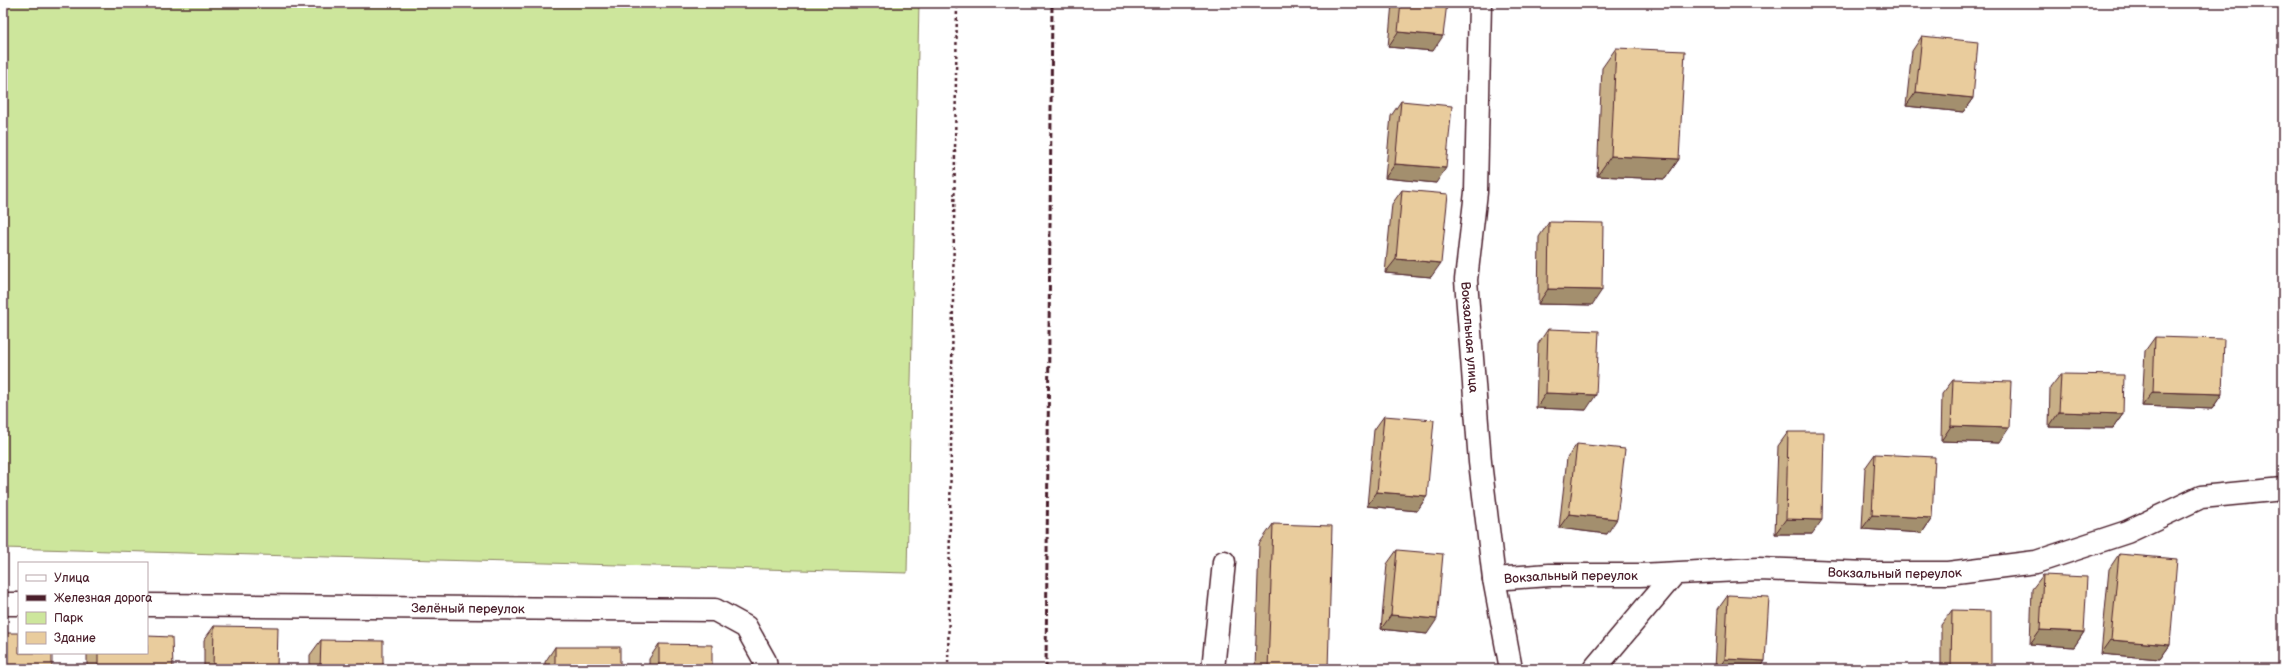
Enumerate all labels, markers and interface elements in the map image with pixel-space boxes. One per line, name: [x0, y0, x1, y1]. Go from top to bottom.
street label: Вокзальная улица: [1457, 281, 1482, 394]
legend: [18, 562, 148, 654]
street label: Вокзальный переулок: [1827, 564, 1963, 582]
street label: Вокзальный переулок: [1504, 568, 1638, 587]
text: Улица: [54, 571, 90, 586]
text: Железная дорога: [54, 591, 152, 606]
street label: Зелёный переулок: [411, 600, 525, 617]
text: Парк: [54, 611, 84, 626]
text: Здание: [54, 631, 96, 646]

